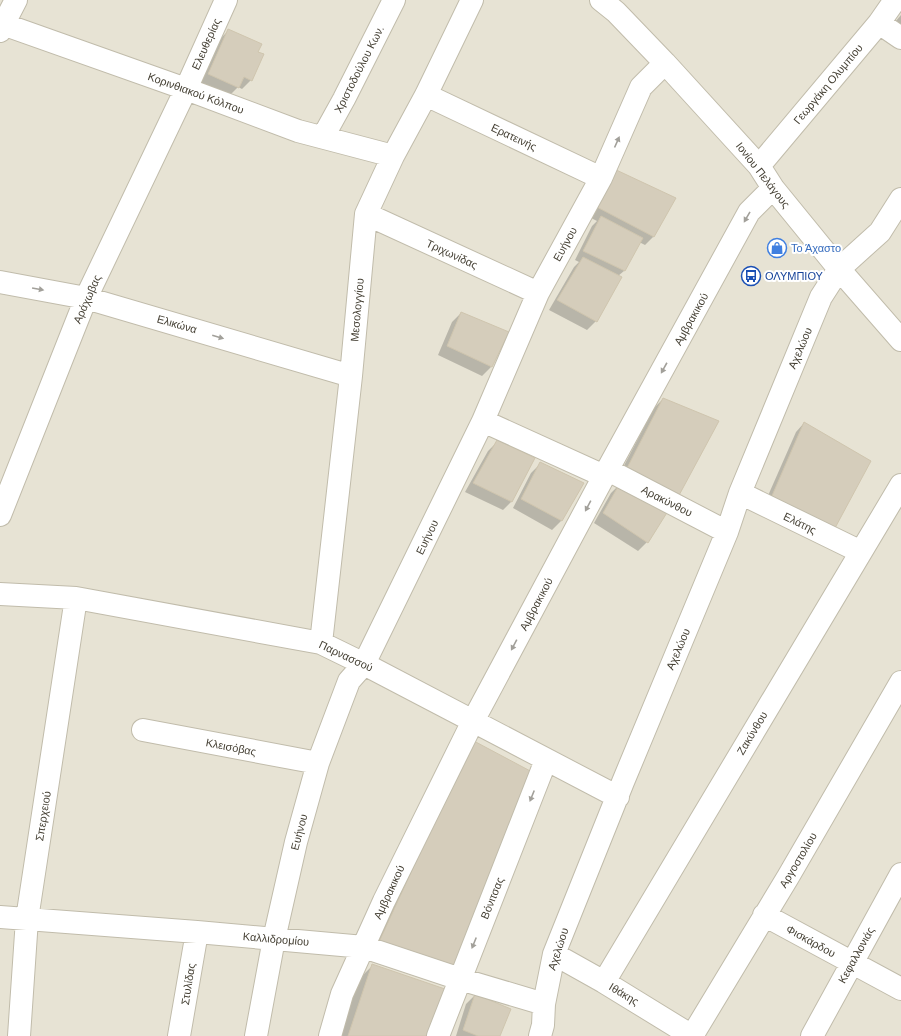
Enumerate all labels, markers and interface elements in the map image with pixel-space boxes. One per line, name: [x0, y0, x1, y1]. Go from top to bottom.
street label: Ελευθερίας: [189, 16, 223, 72]
street label: Χριστοδούλου Κων.: [332, 23, 386, 115]
street label: Γεωργάκη Ολυμπίου: [791, 42, 865, 126]
street label: Κορινθιακού Κόλπου: [146, 70, 246, 116]
street label: Ερατεινής: [489, 121, 539, 153]
one-way arrow: [614, 136, 620, 148]
street label: Ιονίου Πελάγους: [734, 140, 792, 210]
one-way arrow: [743, 211, 750, 223]
street label: Ευήνου: [551, 225, 579, 263]
street label: Τριχωνίδας: [424, 237, 480, 271]
shop icon: Το Άχαστο: [766, 237, 788, 259]
place label: Το Άχαστο: [791, 242, 841, 254]
bus stop icon: ΟΛΥΜΠΙΟΥ: [740, 265, 762, 287]
place label: ΟΛΥΜΠΙΟΥ: [765, 270, 824, 282]
street label: Αράχωβας: [71, 273, 103, 325]
street label: Μεσολογγίου: [348, 278, 366, 342]
one-way arrow: [32, 286, 45, 292]
street label: Αμβρακικού: [672, 291, 710, 347]
street label: Ελικώνα: [156, 313, 199, 336]
street label: Αχελώου: [786, 325, 814, 371]
one-way arrow: [212, 334, 224, 340]
one-way arrow: [661, 362, 667, 373]
street label: Αρακύνθου: [640, 483, 694, 519]
one-way arrow: [585, 500, 592, 512]
street label: Ελάτης: [782, 510, 818, 536]
street label: Ευήνου: [413, 518, 441, 556]
street label: Αμβρακικού: [517, 576, 555, 632]
street label: Αχελώου: [664, 626, 692, 672]
street label: Παρνασσού: [317, 638, 375, 674]
one-way arrow: [510, 640, 517, 651]
street label: Ζακύνθου: [734, 709, 770, 757]
street label: Κλεισόβας: [205, 736, 257, 758]
street label: Σπερχειού: [33, 790, 53, 842]
one-way arrow: [529, 790, 535, 802]
street label: Ευήνου: [288, 813, 310, 851]
street label: Αργοστολίου: [777, 830, 819, 890]
street label: Αμβρακικού: [371, 863, 407, 921]
street label: Βόνιτσας: [478, 875, 506, 921]
street label: Φισκάρδου: [784, 923, 838, 959]
street label: Κεφαλλονιάς: [836, 925, 876, 985]
street label: Αχελώου: [546, 926, 570, 972]
street label: Καλλιδρομίου: [242, 930, 310, 948]
one-way arrow: [471, 937, 477, 949]
street label: Στυλίδας: [179, 962, 197, 1006]
street label: Ιθάκης: [607, 980, 641, 1008]

